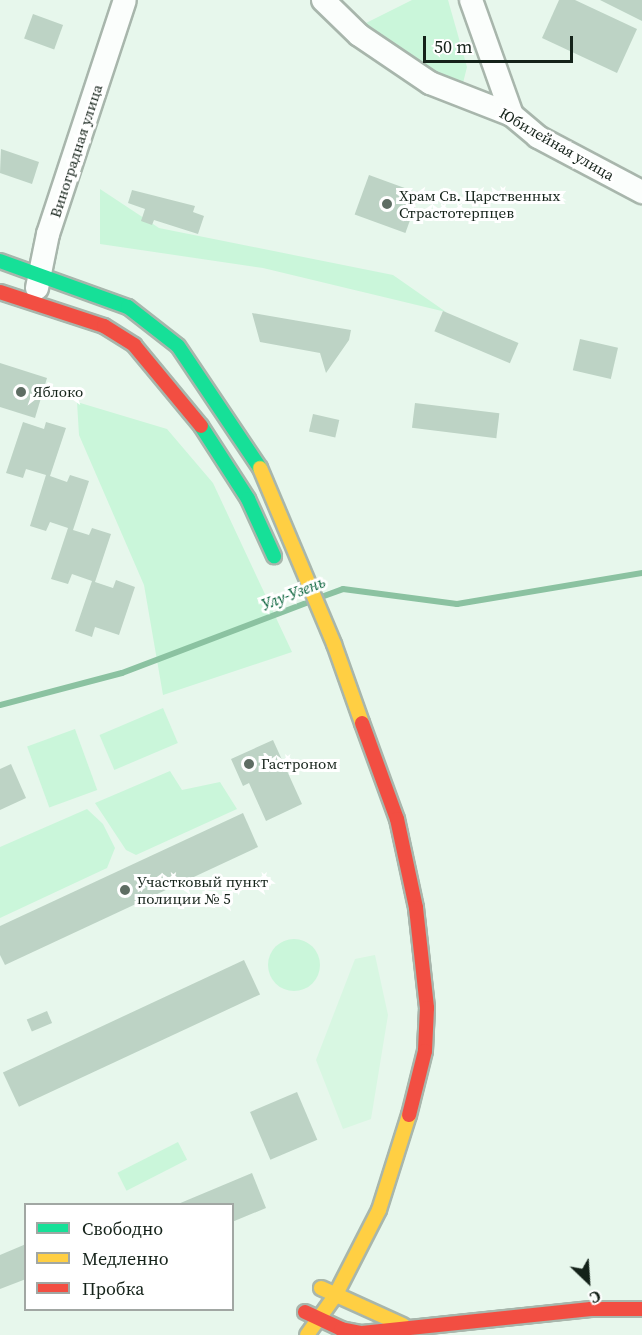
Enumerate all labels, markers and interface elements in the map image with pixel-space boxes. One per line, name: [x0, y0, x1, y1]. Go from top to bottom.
scale bar: [426, 24, 576, 62]
text: 50 m: [434, 34, 472, 59]
street label: Виноградная улица: [46, 82, 106, 220]
street label: Юбилейная улица: [497, 104, 617, 184]
place label: Храм Св. Царственных Страстотерпцев: [399, 186, 561, 221]
marker: Храм Св. Царственных Страстотерпцев: [380, 197, 394, 211]
place label: Яблоко: [33, 383, 83, 401]
marker: Яблоко: [14, 385, 28, 399]
water label: Улу-Узень: [258, 572, 328, 614]
place label: Гастроном: [261, 755, 337, 773]
marker: Гастроном: [242, 757, 256, 771]
place label: Участковый пункт полиции № 5: [137, 872, 268, 907]
marker: Участковый пункт полиции № 5: [118, 883, 132, 897]
legend: [24, 1203, 234, 1311]
text: Свободно: [82, 1216, 163, 1241]
text: Медленно: [82, 1246, 169, 1271]
north arrow: [558, 1251, 618, 1311]
text: Пробка: [82, 1276, 144, 1301]
text: С: [586, 1285, 605, 1309]

